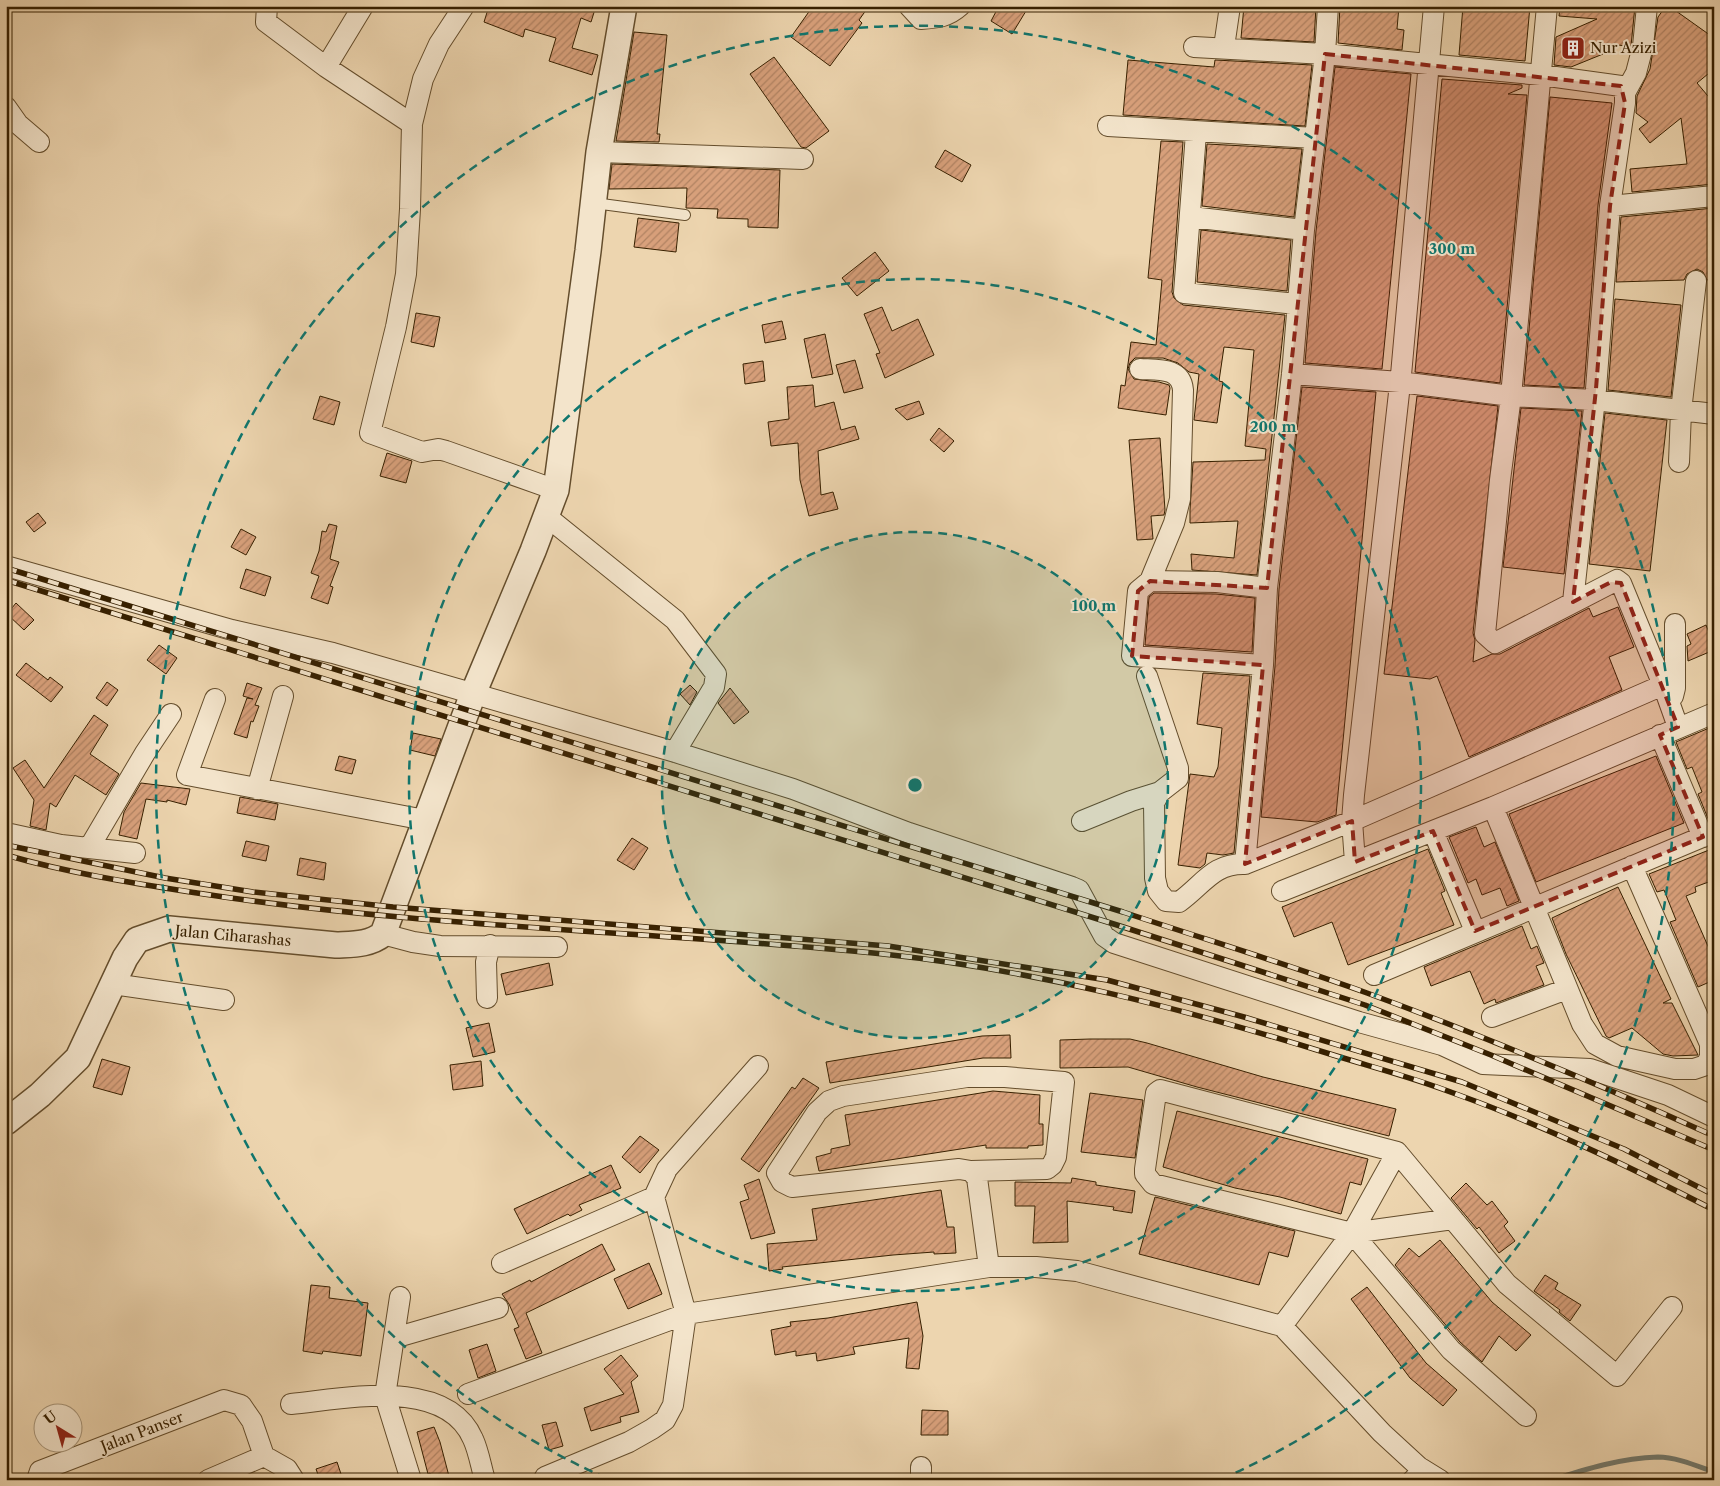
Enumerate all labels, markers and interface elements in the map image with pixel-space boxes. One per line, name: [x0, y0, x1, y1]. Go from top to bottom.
building icon: Nur Azizi: [1560, 35, 1586, 61]
place label: Nur Azizi: [1590, 38, 1657, 57]
text: 300 m: [1429, 239, 1475, 258]
text: 200 m: [1250, 417, 1296, 436]
text: 100 m: [1072, 596, 1116, 615]
centre of rings: [906, 776, 924, 794]
street label: Jalan Ciharashas: [172, 921, 292, 950]
north arrow: [32, 1404, 82, 1454]
text: U: [40, 1407, 61, 1428]
street label: Jalan Panser: [96, 1407, 186, 1457]

